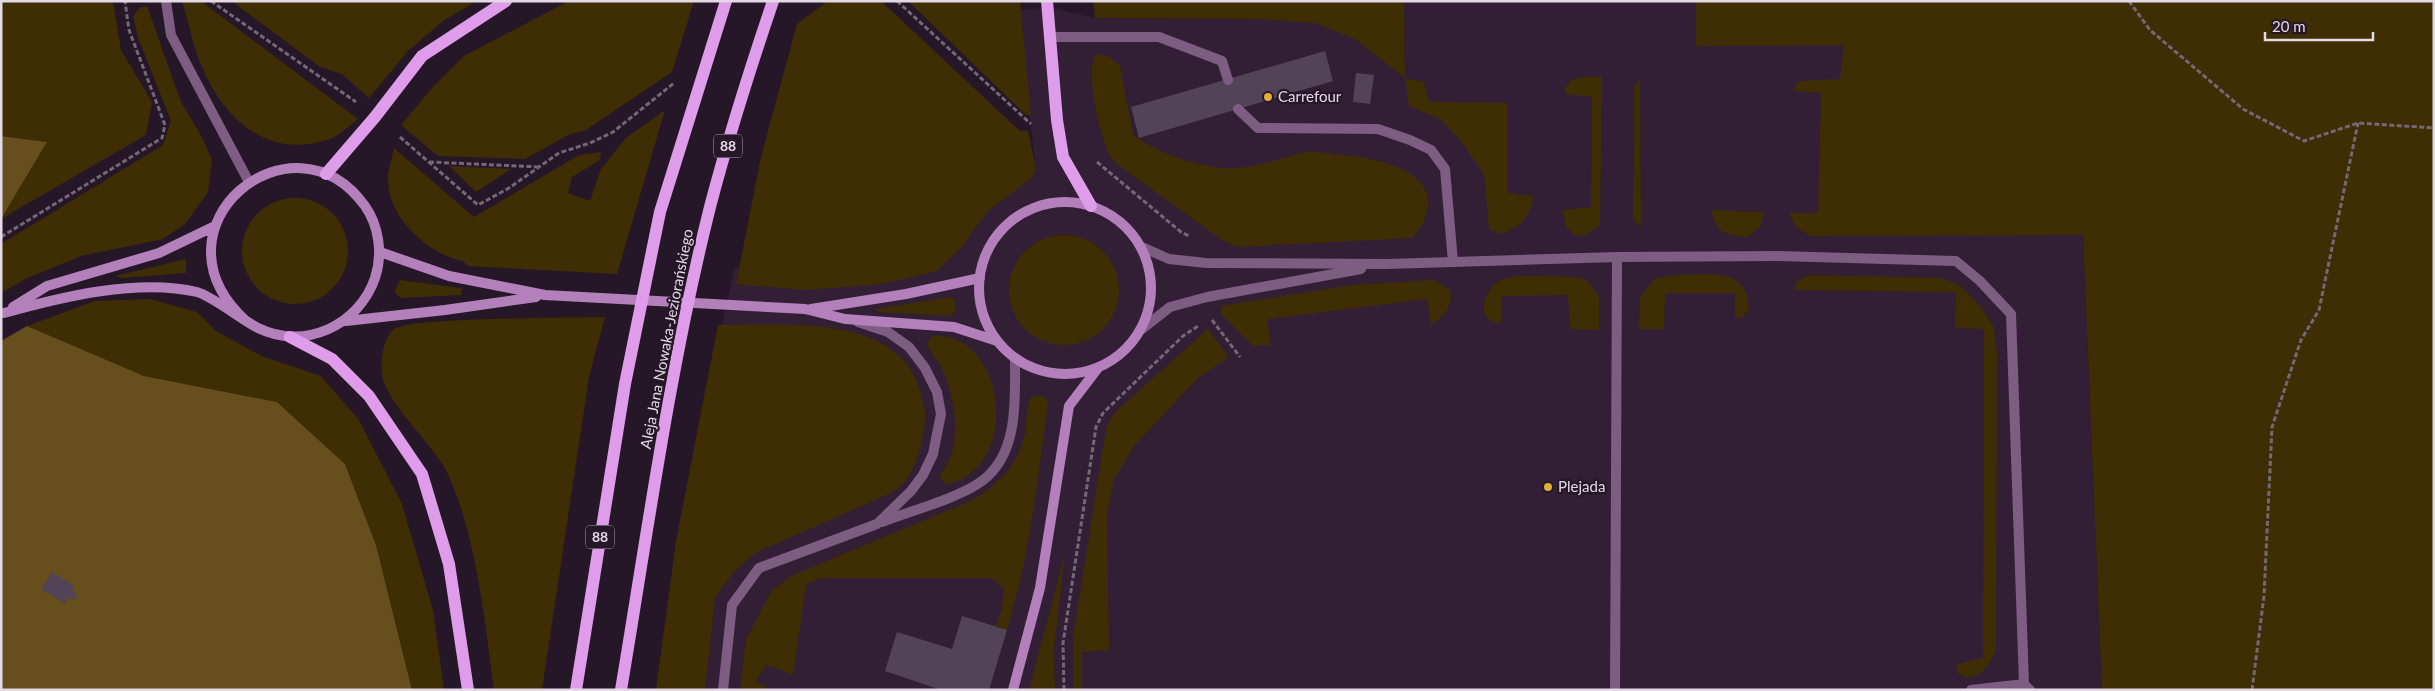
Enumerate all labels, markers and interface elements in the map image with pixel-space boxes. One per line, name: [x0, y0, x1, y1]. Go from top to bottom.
scale bar: [2265, 10, 2372, 42]
text: 20 m: [2272, 17, 2306, 35]
place label: Carrefour: [1278, 87, 1342, 105]
marker: Carrefour: [1262, 91, 1274, 103]
road number: 88: [714, 134, 742, 158]
street label: Aleja Jana Nowaka-Jeziorańskiego: [636, 227, 696, 450]
place label: Plejada: [1558, 477, 1605, 495]
marker: Plejada: [1542, 481, 1554, 493]
road number: 88: [586, 526, 614, 548]

